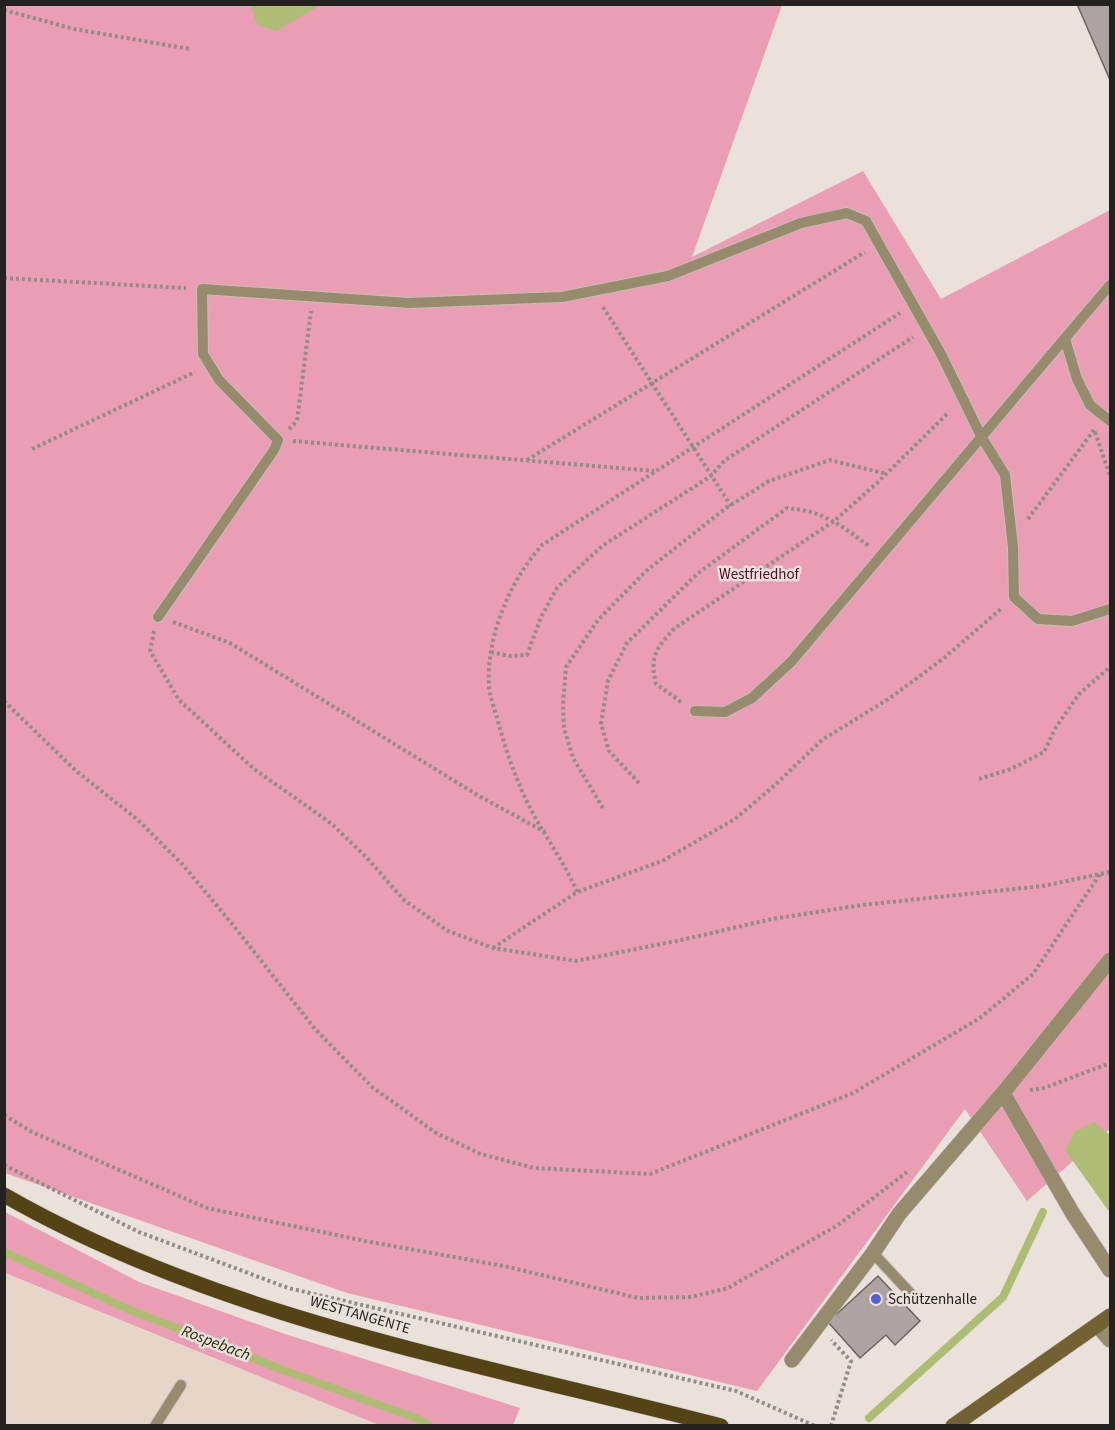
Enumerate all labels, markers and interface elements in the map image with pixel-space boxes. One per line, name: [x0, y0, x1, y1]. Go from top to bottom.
park label: Westfriedhof: [719, 564, 800, 585]
place label: Schützenhalle: [888, 1289, 977, 1310]
street label: WESTTANGENTE: [307, 1291, 413, 1339]
marker: Schützenhalle: [869, 1292, 883, 1306]
water label: Rospebach: [178, 1320, 254, 1366]

